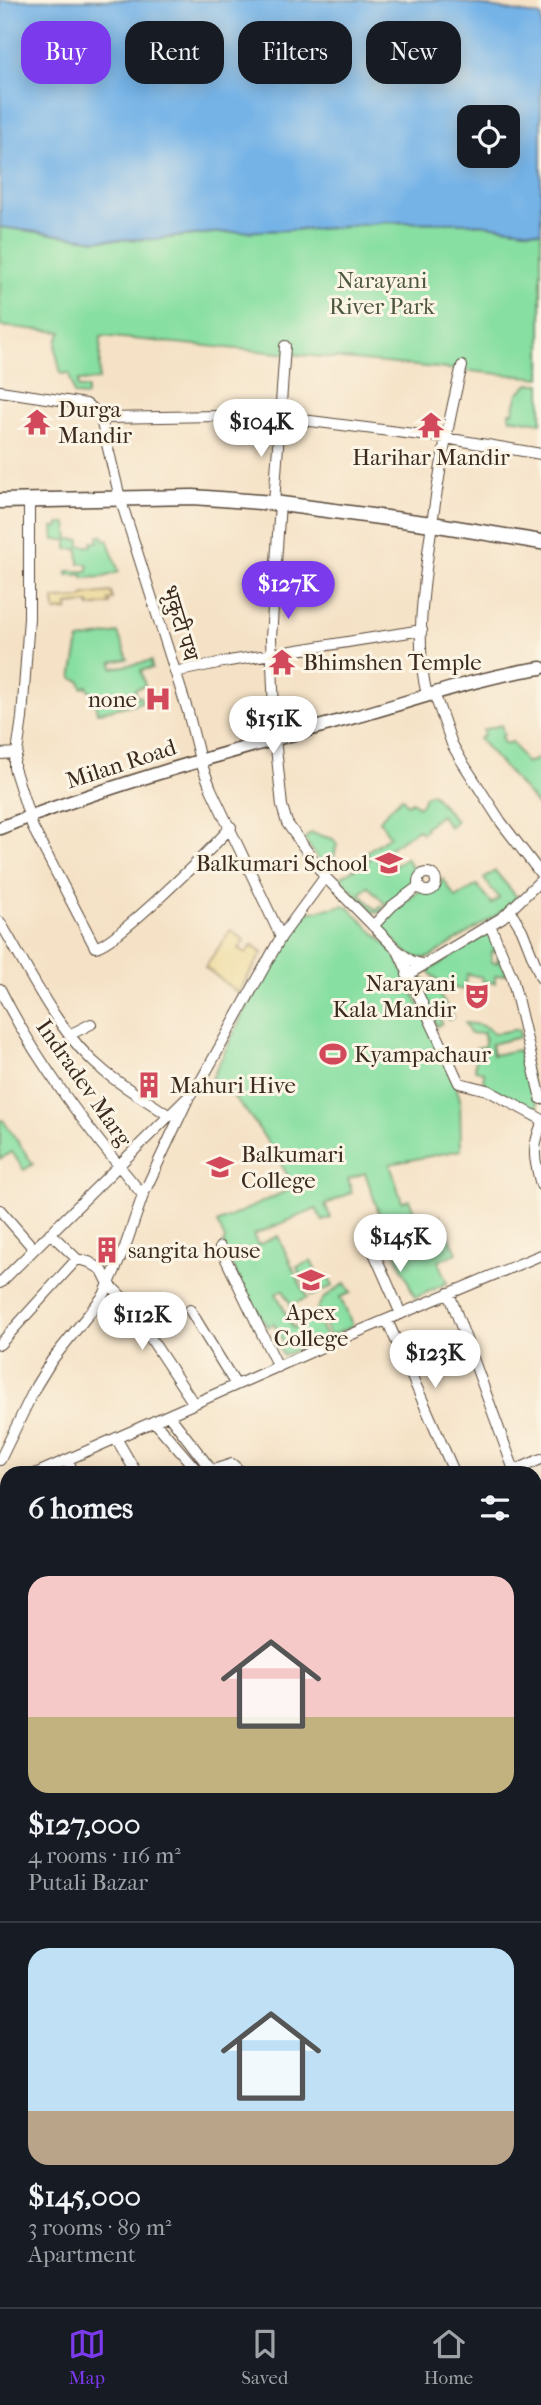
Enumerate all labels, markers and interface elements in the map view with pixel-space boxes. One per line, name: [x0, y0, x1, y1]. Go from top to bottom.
chip: Buy: [21, 21, 111, 84]
chip: Rent: [125, 21, 224, 84]
chip: Filters: [238, 21, 352, 84]
chip: New: [366, 21, 461, 84]
map controls: [457, 105, 520, 168]
button: locate: [457, 105, 520, 168]
park label: Narayani River Park: [329, 267, 436, 320]
place label: Durga Mandir: [58, 396, 132, 449]
pin: $104K: [212, 400, 310, 459]
temple icon: Durga Mandir: [22, 407, 52, 437]
text: $104K: [229, 408, 293, 435]
temple icon: Harihar Mandir: [416, 410, 446, 440]
place label: Harihar Mandir: [352, 444, 510, 471]
pin: $127K: [239, 562, 337, 621]
text: $127K: [258, 570, 318, 597]
street label: भृकुटी पथ: [155, 582, 205, 666]
temple icon: Bhimshen Temple: [267, 647, 297, 677]
place label: Bhimshen Temple: [303, 649, 482, 676]
hospital icon: none: [143, 684, 173, 714]
place label: none: [88, 686, 137, 713]
pin: $151K: [224, 696, 322, 756]
text: $151K: [245, 705, 301, 732]
street label: Milan Road: [62, 733, 180, 795]
school or university icon: Balkumari School: [374, 848, 404, 878]
place label: Balkumari School: [196, 850, 369, 877]
place label: Narayani Kala Mandir: [332, 970, 456, 1023]
theatre icon: Narayani Kala Mandir: [462, 981, 492, 1011]
street label: Indradev Marg: [30, 1014, 138, 1152]
sports icon: Kyampachaur: [318, 1039, 348, 1069]
place label: Kyampachaur: [354, 1041, 491, 1068]
building icon: Mahuri Hive: [134, 1070, 164, 1100]
place label: Mahuri Hive: [170, 1072, 296, 1099]
place label: Balkumari College: [241, 1141, 344, 1194]
school or university icon: Balkumari College: [205, 1152, 235, 1182]
pin: $145K: [351, 1214, 449, 1274]
text: $145K: [370, 1223, 430, 1250]
building icon: sangita house: [92, 1235, 122, 1265]
place label: sangita house: [128, 1237, 260, 1264]
school or university icon: Apex College: [296, 1265, 326, 1295]
pin: $112K: [93, 1292, 191, 1352]
place label: Apex College: [274, 1299, 348, 1352]
text: $112K: [113, 1301, 171, 1328]
pin: $123K: [386, 1330, 484, 1390]
text: $123K: [406, 1339, 464, 1366]
icon: filters: [476, 1489, 514, 1527]
text: 6 homes: [28, 1491, 133, 1526]
icon: home: [208, 1621, 334, 1747]
text: $127,000: [28, 1807, 140, 1842]
text: 4 rooms · 116 m²: [28, 1842, 181, 1869]
text: Putali Bazar: [28, 1869, 148, 1896]
icon: home: [208, 1993, 334, 2119]
text: $145,000: [28, 2179, 141, 2214]
text: 3 rooms · 89 m²: [28, 2214, 172, 2241]
text: Apartment: [28, 2241, 136, 2268]
tab: Map: [68, 2325, 106, 2389]
tab: Saved: [241, 2325, 288, 2389]
tab: Home: [424, 2325, 473, 2389]

